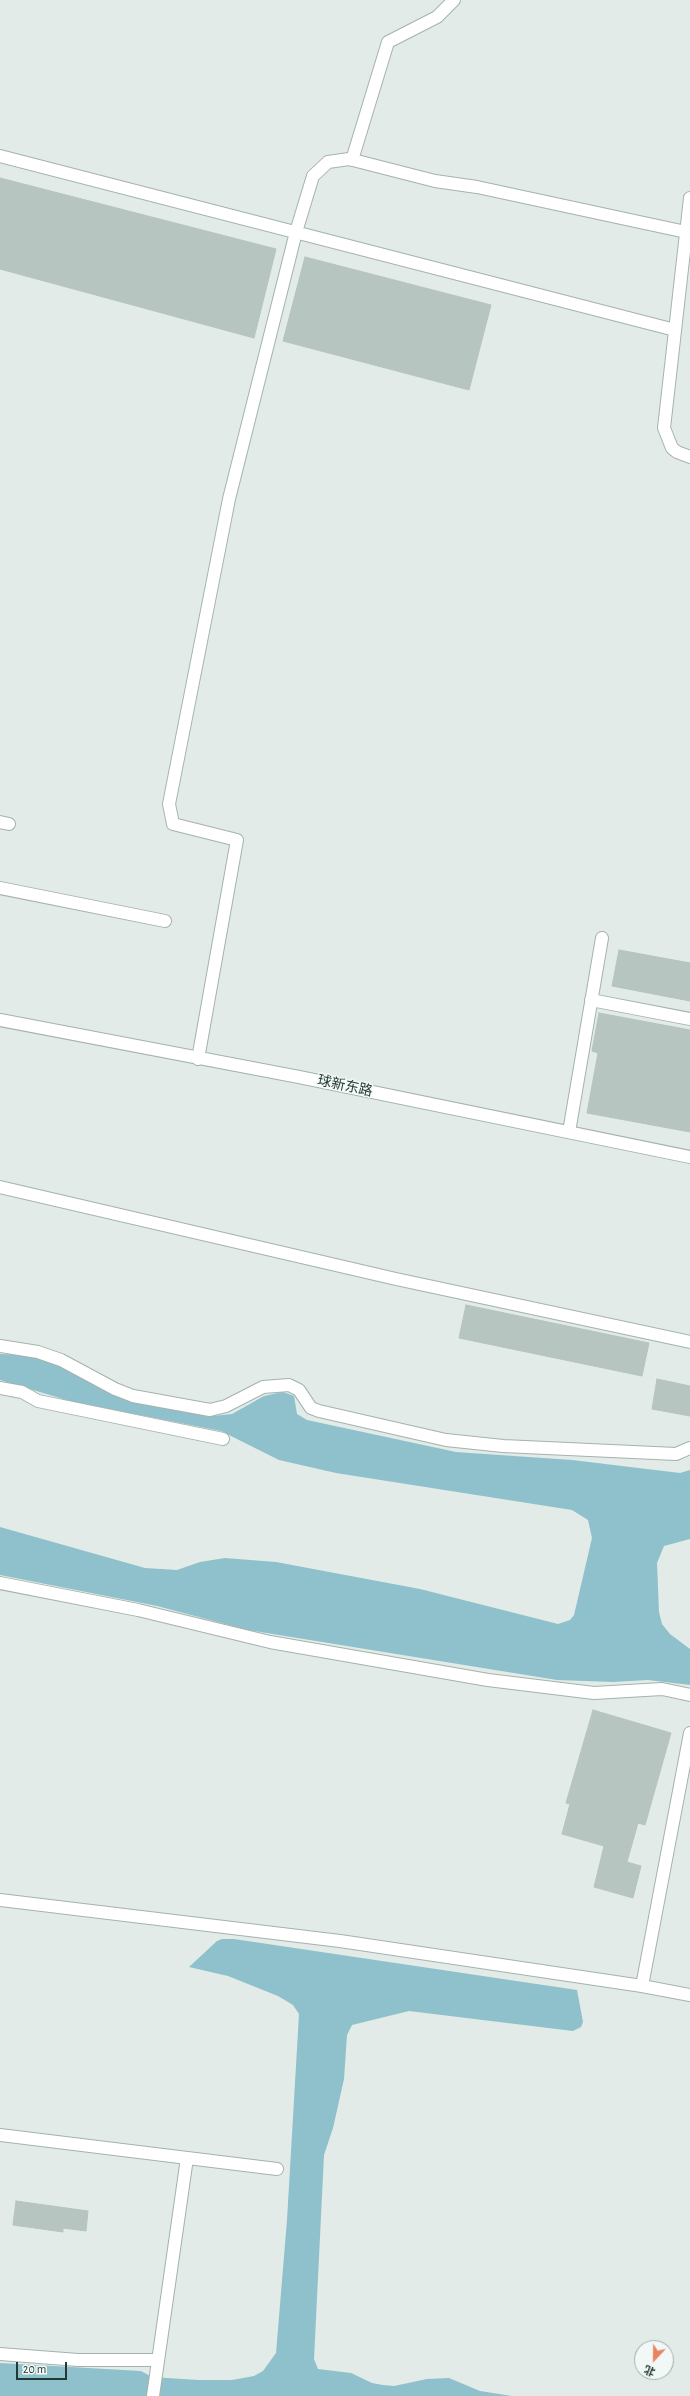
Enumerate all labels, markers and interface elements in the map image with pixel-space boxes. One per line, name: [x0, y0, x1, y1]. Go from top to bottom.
street label: 球新东路: [316, 1072, 374, 1100]
north arrow: [634, 2340, 674, 2380]
scale bar: [18, 2354, 69, 2380]
text: 20 m: [23, 2363, 46, 2375]
text: 北: [643, 2364, 657, 2378]

